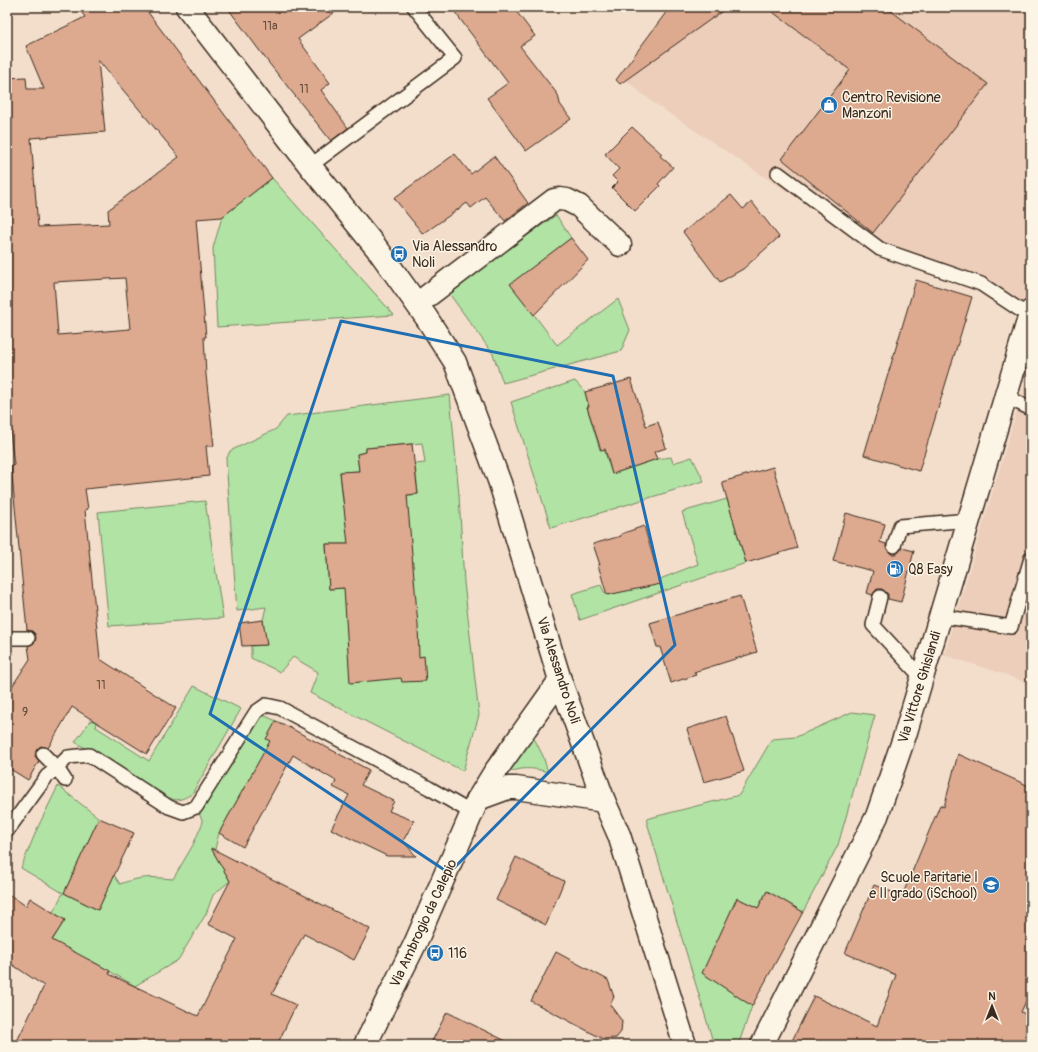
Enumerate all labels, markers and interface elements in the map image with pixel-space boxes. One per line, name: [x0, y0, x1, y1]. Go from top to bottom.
house number: 11a: [263, 19, 278, 34]
house number: 11: [299, 82, 309, 97]
place label: Centro Revisione Manzoni: [842, 89, 941, 122]
shop icon: Centro Revisione Manzoni: [819, 95, 839, 115]
place label: Via Alessandro Noli: [412, 238, 498, 271]
bus stop icon: Via Alessandro Noli: [389, 244, 409, 264]
fuel station icon: Q8 Easy: [885, 559, 905, 579]
place label: Q8 Easy: [908, 561, 953, 578]
street label: Via Alessandro Noli: [533, 615, 584, 726]
street label: Via Vittore Ghislandi: [894, 629, 945, 745]
house number: 11: [96, 678, 106, 693]
house number: 9: [22, 705, 28, 720]
street label: Via Ambrogio da Calepio: [386, 856, 461, 990]
place label: Scuole Paritarie I e II grado (iSchool): [869, 869, 978, 902]
school or university icon: Scuole Paritarie I e II grado (iSchool): [981, 875, 1001, 895]
bus stop icon: 116: [425, 943, 445, 963]
place label: 116: [448, 945, 467, 962]
north arrow: [972, 986, 1012, 1026]
text: N: [988, 990, 996, 1003]

